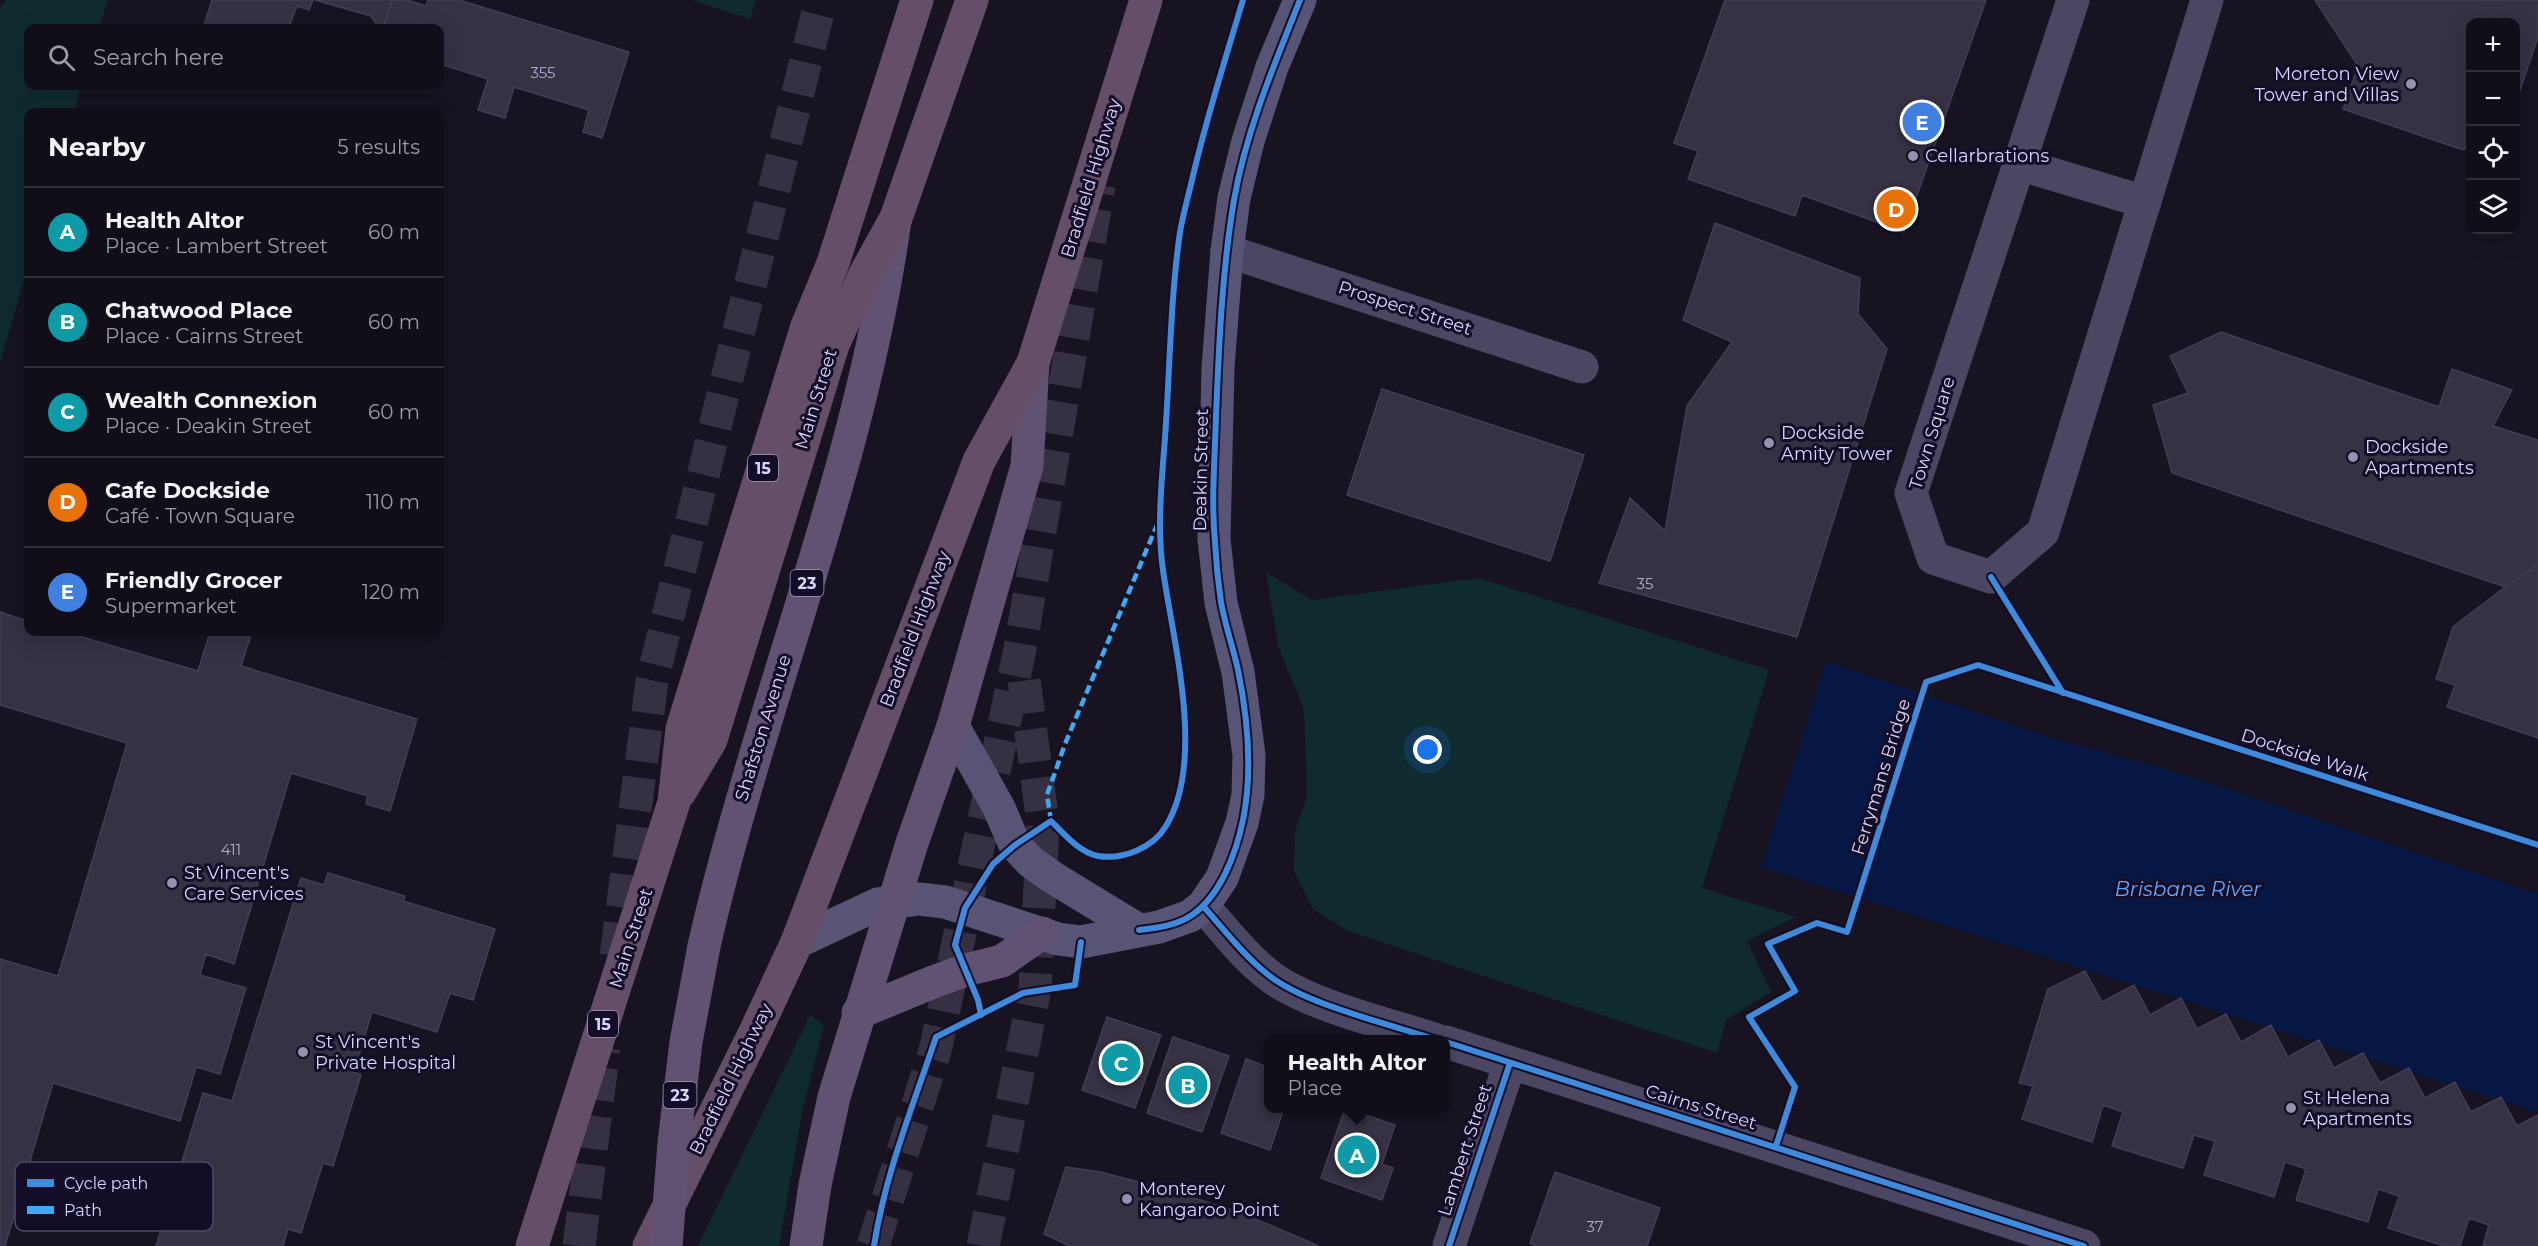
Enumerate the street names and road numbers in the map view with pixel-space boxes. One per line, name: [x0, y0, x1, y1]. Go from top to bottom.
street label: Bradfield Highway: [1056, 95, 1126, 260]
street label: Prospect Street: [1335, 276, 1475, 340]
street label: Main Street: [790, 346, 842, 452]
street label: Town Square: [1904, 374, 1960, 492]
street label: Deakin Street: [1189, 408, 1213, 532]
road number: 15: [748, 455, 778, 481]
street label: Bradfield Highway: [875, 548, 955, 710]
road number: 23: [790, 570, 824, 596]
street label: Shafston Avenue: [730, 652, 796, 804]
street label: Ferrymans Bridge: [1847, 696, 1915, 858]
street label: Dockside Walk: [2238, 724, 2372, 786]
street label: Main Street: [604, 885, 658, 991]
street label: Bradfield Highway: [685, 1000, 777, 1158]
road number: 15: [588, 1011, 618, 1037]
street label: Cairns Street: [1643, 1080, 1759, 1134]
street label: Lambert Street: [1433, 1081, 1497, 1219]
road number: 23: [664, 1082, 696, 1108]

